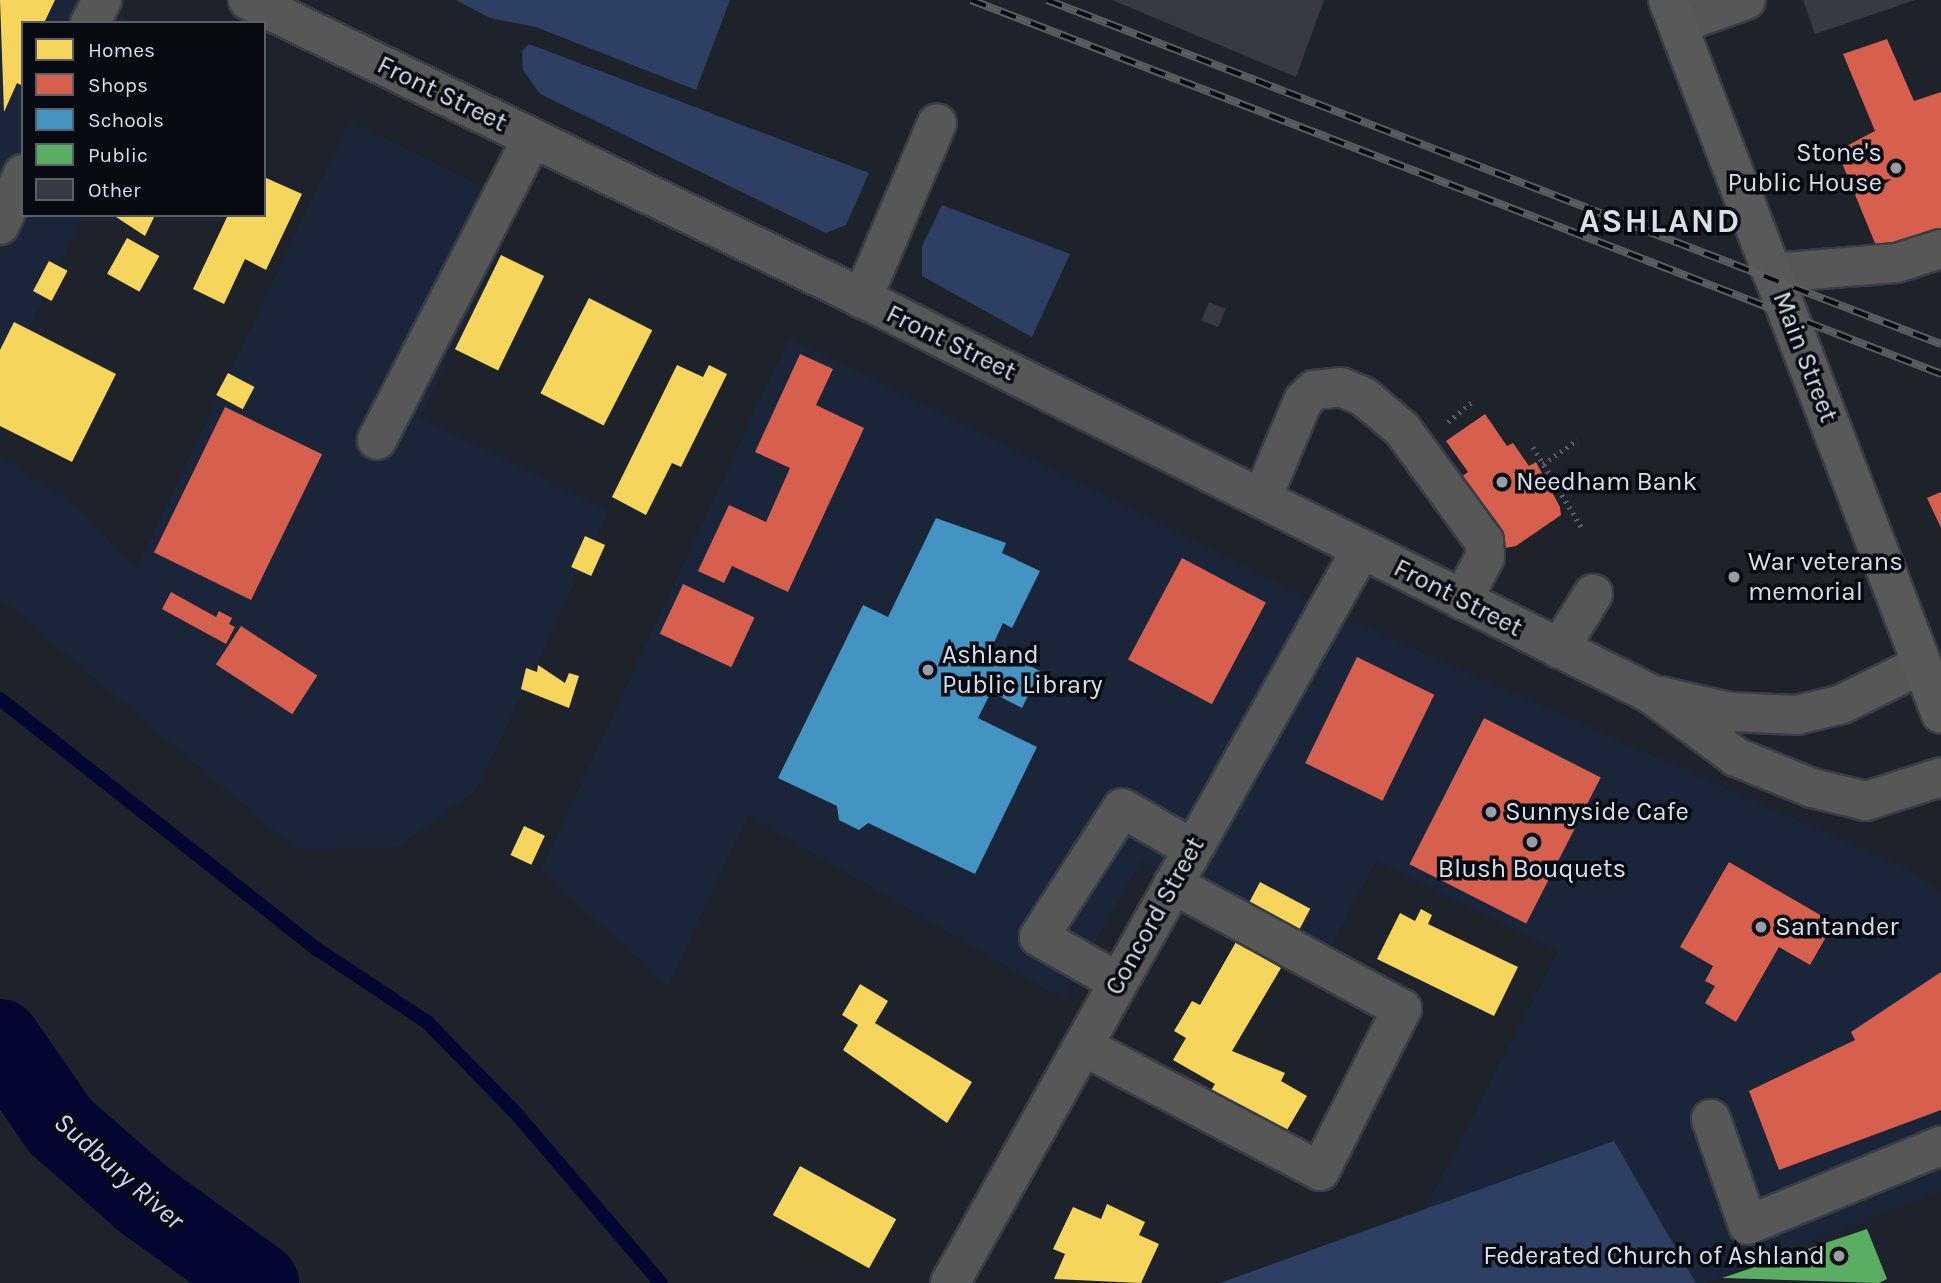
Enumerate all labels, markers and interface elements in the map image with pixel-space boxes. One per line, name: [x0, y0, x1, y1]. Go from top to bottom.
legend: [21, 21, 266, 217]
text: Homes: [88, 38, 155, 62]
street label: Front Street: [372, 49, 512, 139]
text: Shops: [88, 73, 148, 97]
text: Schools: [88, 108, 164, 132]
place label: Stone's Public House: [1727, 137, 1882, 198]
text: Public: [88, 143, 148, 167]
marker: Stone's Public House: [1888, 160, 1904, 176]
text: Other: [88, 178, 141, 202]
district label: ASHLAND: [1580, 202, 1740, 242]
street label: Main Street: [1766, 287, 1844, 427]
street label: Front Street: [881, 298, 1021, 388]
place label: Needham Bank: [1516, 466, 1697, 498]
marker: Needham Bank: [1494, 474, 1510, 490]
place label: War veterans memorial: [1748, 546, 1903, 608]
street label: Front Street: [1388, 552, 1528, 644]
marker: War veterans memorial: [1726, 569, 1742, 585]
place label: Ashland Public Library: [942, 639, 1103, 700]
marker: Ashland Public Library: [920, 662, 936, 678]
place label: Sunnyside Cafe: [1505, 796, 1689, 828]
marker: Sunnyside Cafe: [1483, 804, 1499, 820]
street label: Concord Street: [1099, 832, 1211, 1000]
marker: Blush Bouquets: [1524, 834, 1540, 850]
place label: Blush Bouquets: [1438, 853, 1626, 885]
place label: Santander: [1775, 911, 1899, 943]
marker: Santander: [1753, 919, 1769, 935]
water label: Sudbury River: [47, 1105, 191, 1237]
place label: Federated Church of Ashland: [1483, 1240, 1825, 1272]
marker: Federated Church of Ashland: [1831, 1248, 1847, 1264]

